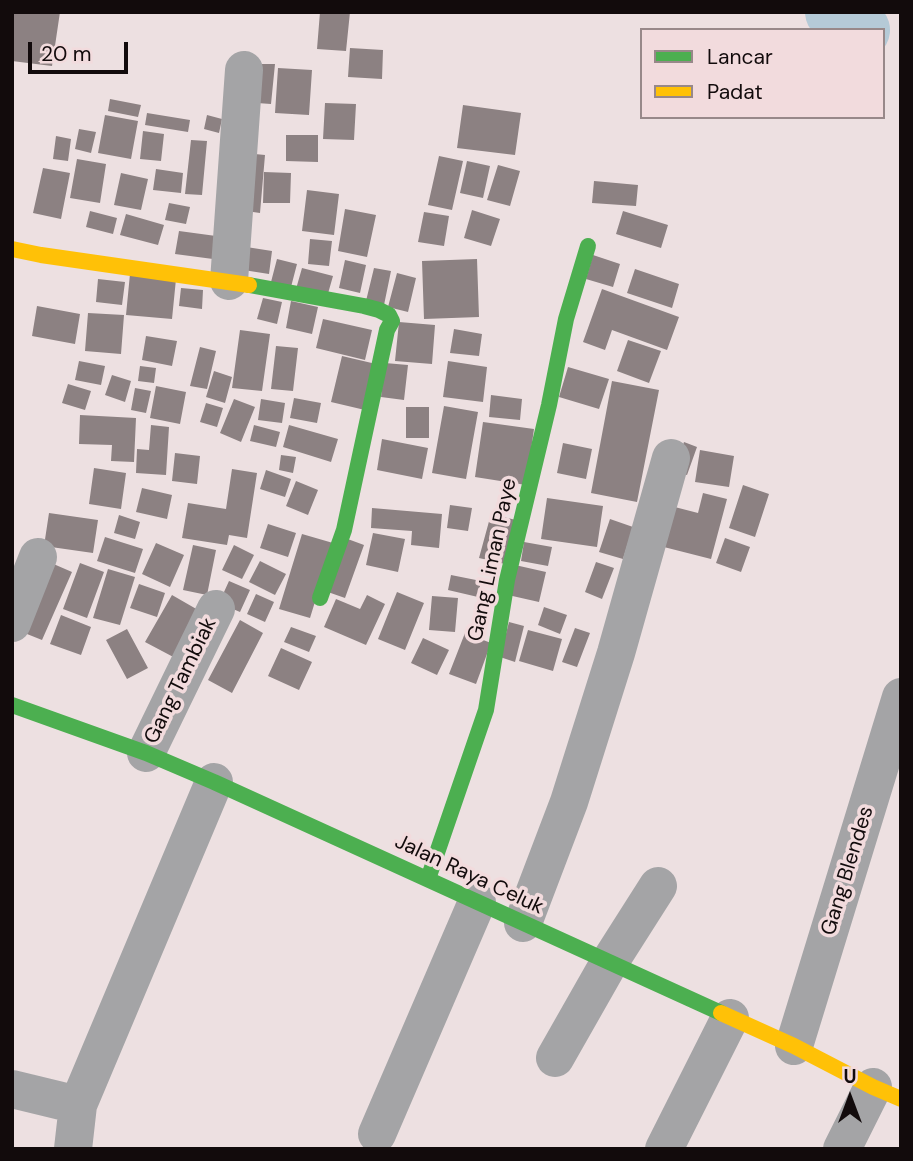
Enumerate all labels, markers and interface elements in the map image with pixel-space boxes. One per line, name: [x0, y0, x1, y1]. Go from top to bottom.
scale bar: [32, 28, 131, 72]
legend: [640, 28, 885, 119]
text: 20 m: [41, 40, 92, 68]
text: Lancar: [707, 43, 773, 71]
text: Padat: [707, 78, 763, 106]
street label: Gang Liman Paye: [463, 476, 523, 644]
street label: Gang Tambiak: [140, 614, 222, 748]
street label: Gang Blendes: [816, 803, 880, 939]
street label: Jalan Raya Celuk: [391, 829, 547, 921]
north arrow: [815, 1063, 885, 1133]
text: U: [843, 1064, 857, 1089]

